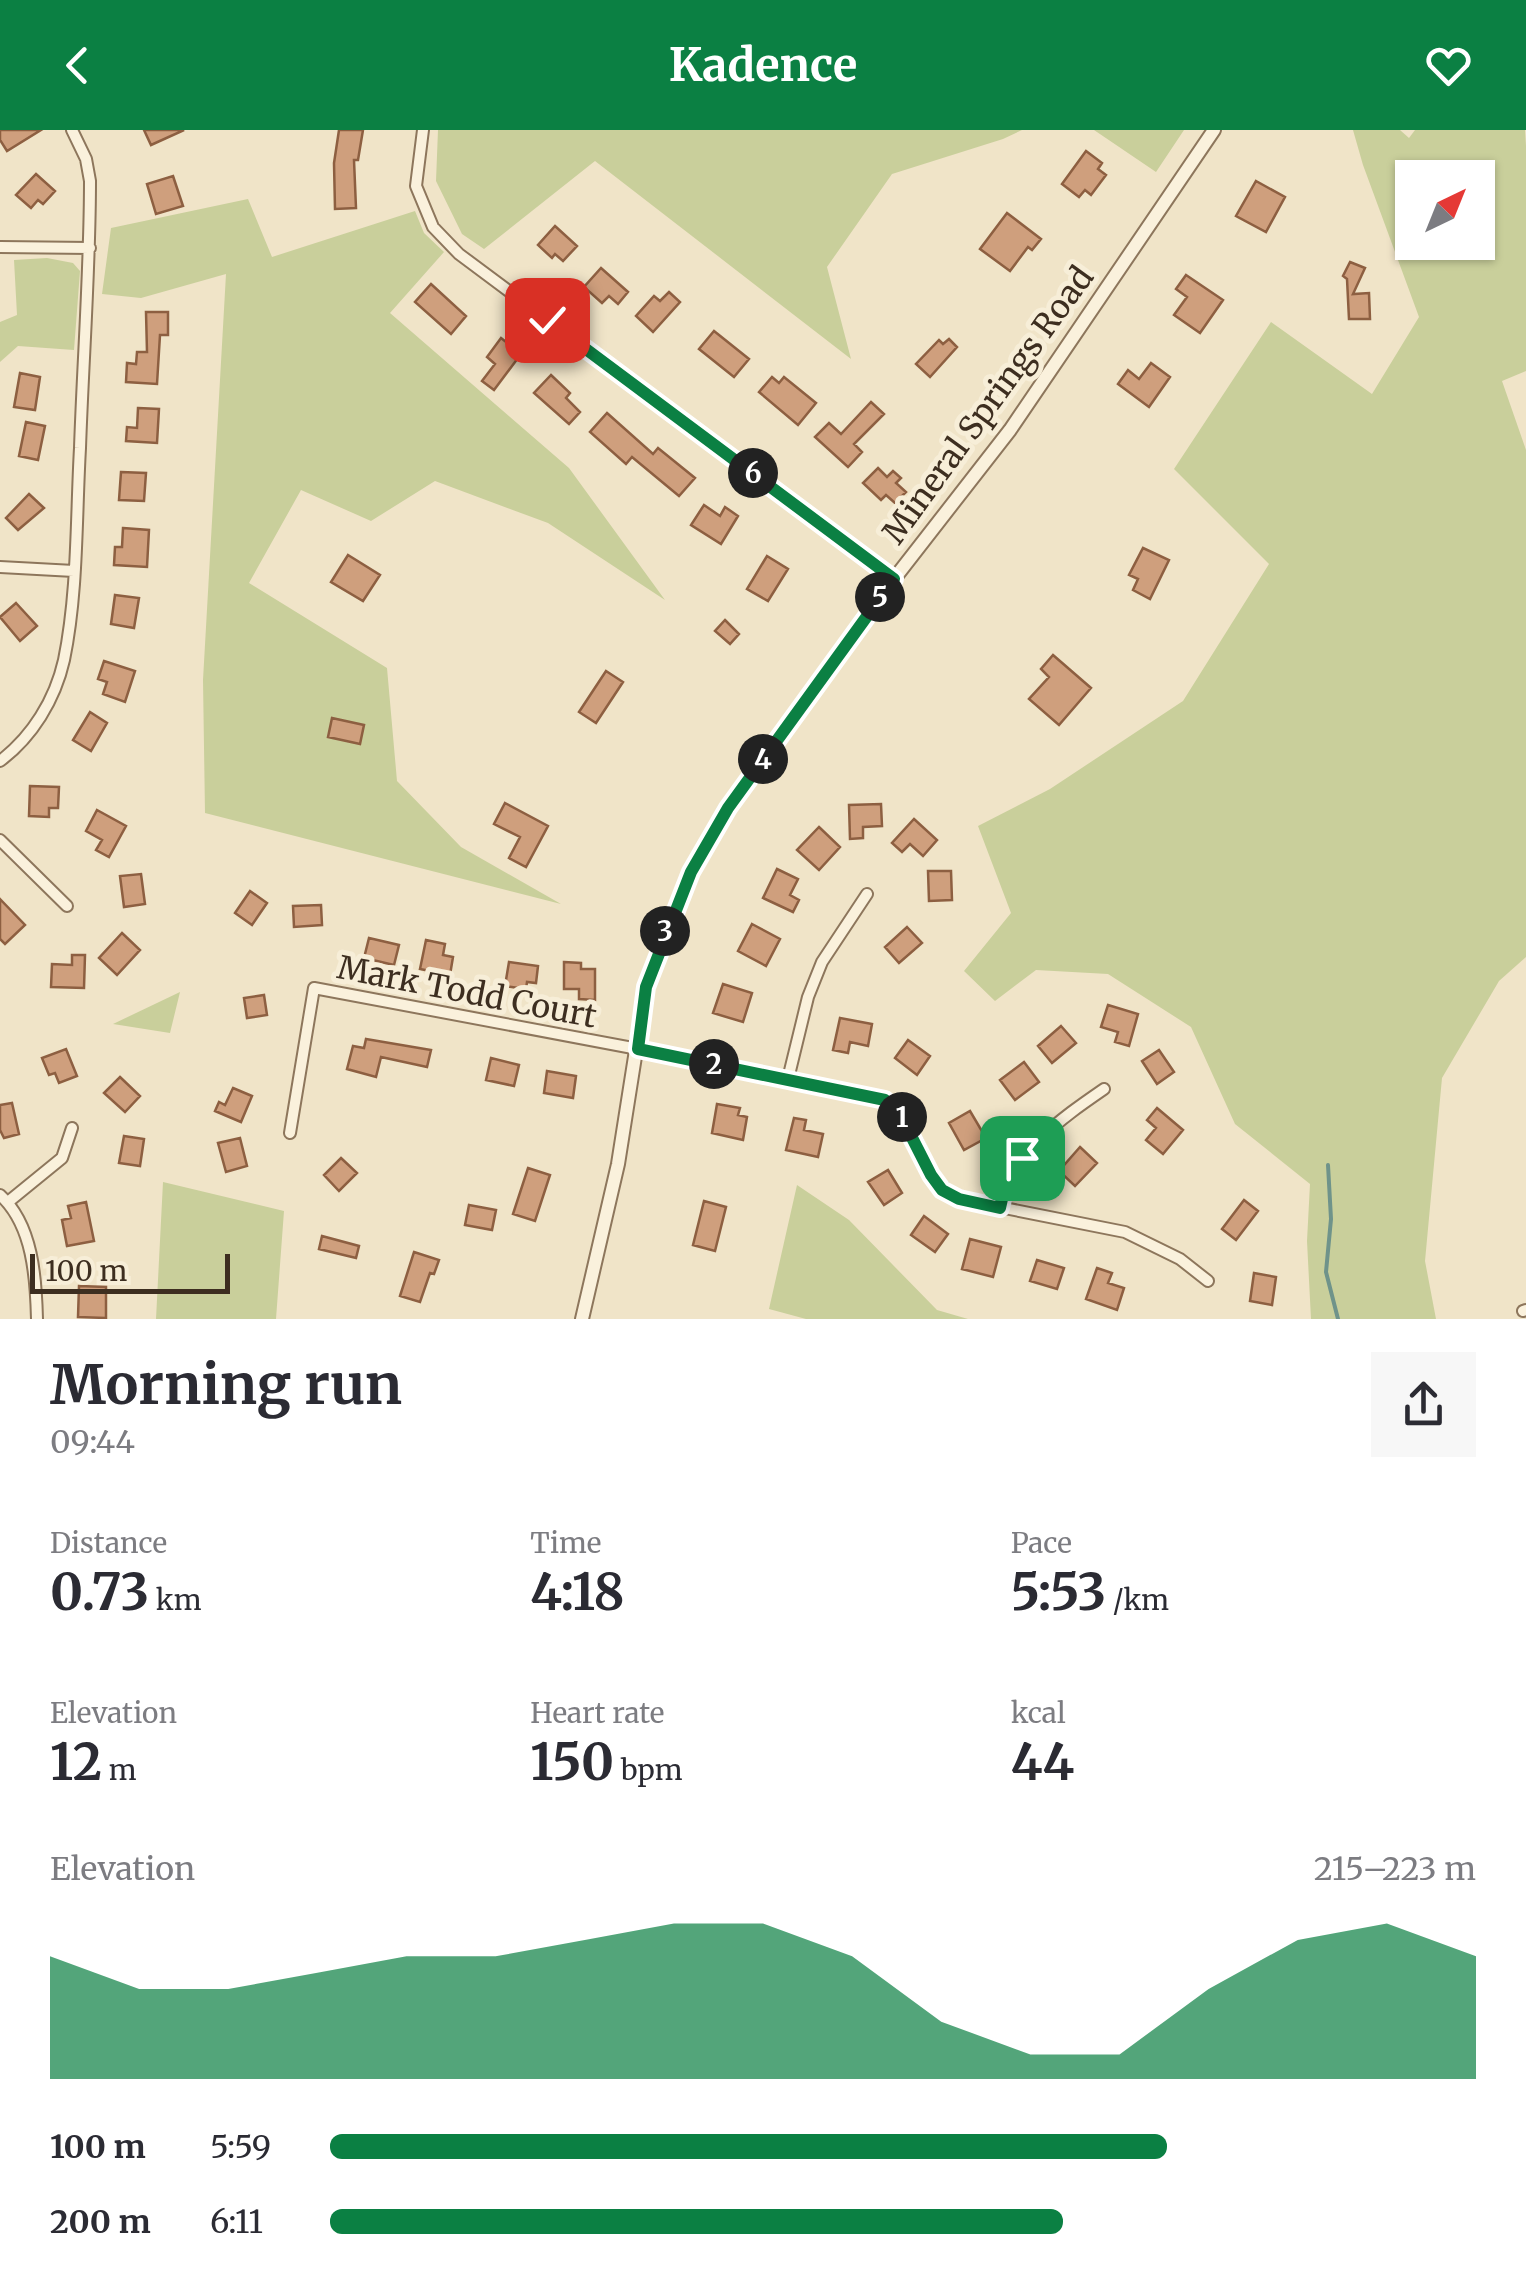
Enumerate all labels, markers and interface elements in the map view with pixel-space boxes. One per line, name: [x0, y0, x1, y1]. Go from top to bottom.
text: Kadence: [669, 37, 857, 93]
icon: back: [50, 38, 105, 93]
icon: heart: [1421, 38, 1476, 93]
north arrow: [1395, 160, 1495, 260]
map controls: [1395, 160, 1495, 260]
street label: Mineral Springs Road: [874, 259, 1102, 551]
pin: [505, 278, 590, 363]
icon: check: [520, 293, 575, 348]
pin: 6: [728, 448, 778, 498]
text: 6: [744, 455, 762, 491]
pin: 5: [855, 572, 905, 622]
text: 5: [872, 579, 888, 615]
pin: 4: [738, 734, 788, 784]
text: 4: [754, 741, 772, 777]
pin: 3: [640, 906, 690, 956]
text: 3: [657, 913, 673, 949]
street label: Mark Todd Court: [334, 947, 600, 1037]
pin: 2: [689, 1039, 739, 1089]
text: 2: [706, 1046, 722, 1082]
pin: 1: [877, 1092, 927, 1142]
text: 1: [896, 1099, 908, 1135]
pin: [980, 1116, 1065, 1201]
icon: arrive: [995, 1131, 1050, 1186]
scale bar: [30, 1249, 230, 1294]
text: 100 m: [45, 1253, 127, 1289]
text: Morning run: [50, 1350, 402, 1419]
button: share: [1371, 1352, 1476, 1457]
text: 09:44: [50, 1422, 135, 1462]
text: Distance: [50, 1525, 167, 1561]
text: Time: [530, 1525, 601, 1561]
text: Pace: [1011, 1525, 1072, 1561]
text: 0.73: [50, 1561, 149, 1624]
text: 4:18: [530, 1561, 625, 1624]
text: 5:53: [1011, 1561, 1106, 1624]
text: km: [149, 1582, 201, 1618]
text: /km: [1106, 1582, 1169, 1618]
text: Elevation: [50, 1695, 177, 1731]
text: Heart rate: [530, 1695, 664, 1731]
text: kcal: [1011, 1695, 1066, 1731]
text: 12: [50, 1731, 102, 1794]
text: 150: [530, 1731, 614, 1794]
text: 44: [1011, 1731, 1074, 1794]
text: m: [102, 1752, 137, 1788]
text: bpm: [614, 1752, 682, 1788]
text: Elevation: [50, 1849, 195, 1889]
text: 215–223 m: [1314, 1849, 1476, 1889]
text: 100 m: [50, 2127, 146, 2167]
text: 5:59: [210, 2127, 271, 2167]
text: 200 m: [50, 2202, 151, 2242]
text: 6:11: [210, 2202, 263, 2242]

